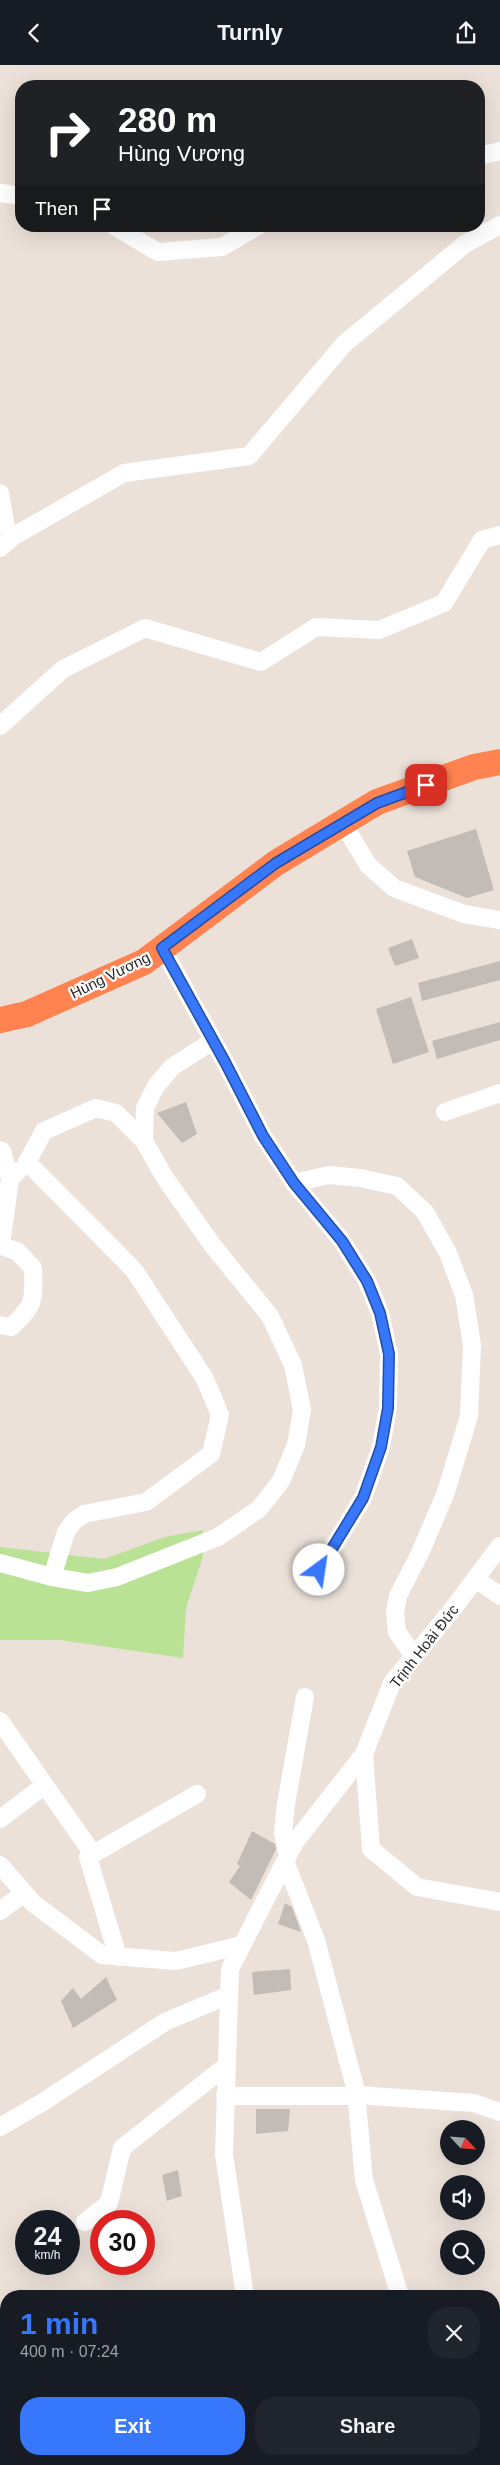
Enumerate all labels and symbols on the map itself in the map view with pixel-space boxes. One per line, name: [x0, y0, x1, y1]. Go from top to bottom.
pin: [405, 764, 447, 806]
street label: Hùng Vương: [67, 948, 153, 1002]
position arrow: [292, 1543, 344, 1595]
street label: Trịnh Hoài Đức: [386, 1601, 462, 1691]
north arrow: [440, 2120, 485, 2165]
speed limit sign: 30: [90, 2210, 155, 2275]

